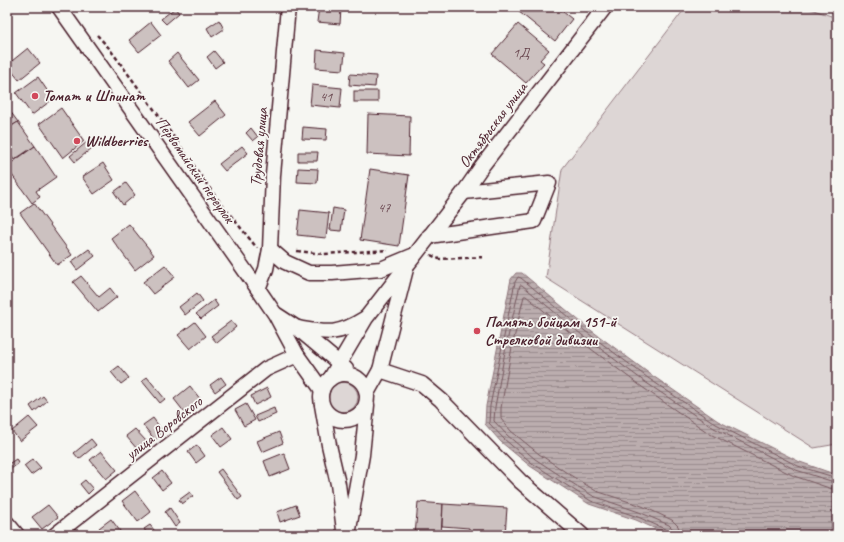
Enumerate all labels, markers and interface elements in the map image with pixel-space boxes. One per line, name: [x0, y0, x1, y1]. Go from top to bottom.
house number: 1Д: [513, 44, 531, 61]
street label: Октябрьская улица: [454, 77, 533, 172]
place label: Томат и Шпинат: [43, 86, 147, 106]
house number: 41: [320, 88, 333, 105]
marker: Томат и Шпинат: [30, 91, 40, 101]
street label: Трудовая улица: [246, 106, 272, 187]
street label: Первомайский переулок: [151, 113, 240, 229]
place label: Wildberries: [85, 131, 149, 151]
marker: Wildberries: [72, 136, 82, 146]
house number: 47: [378, 199, 391, 216]
place label: Память бойцам 151-й Стрелковой дивизии: [485, 312, 617, 350]
marker: Память бойцам 151-й Стрелковой дивизии: [472, 326, 482, 336]
street label: улица Воровского: [121, 391, 208, 465]

